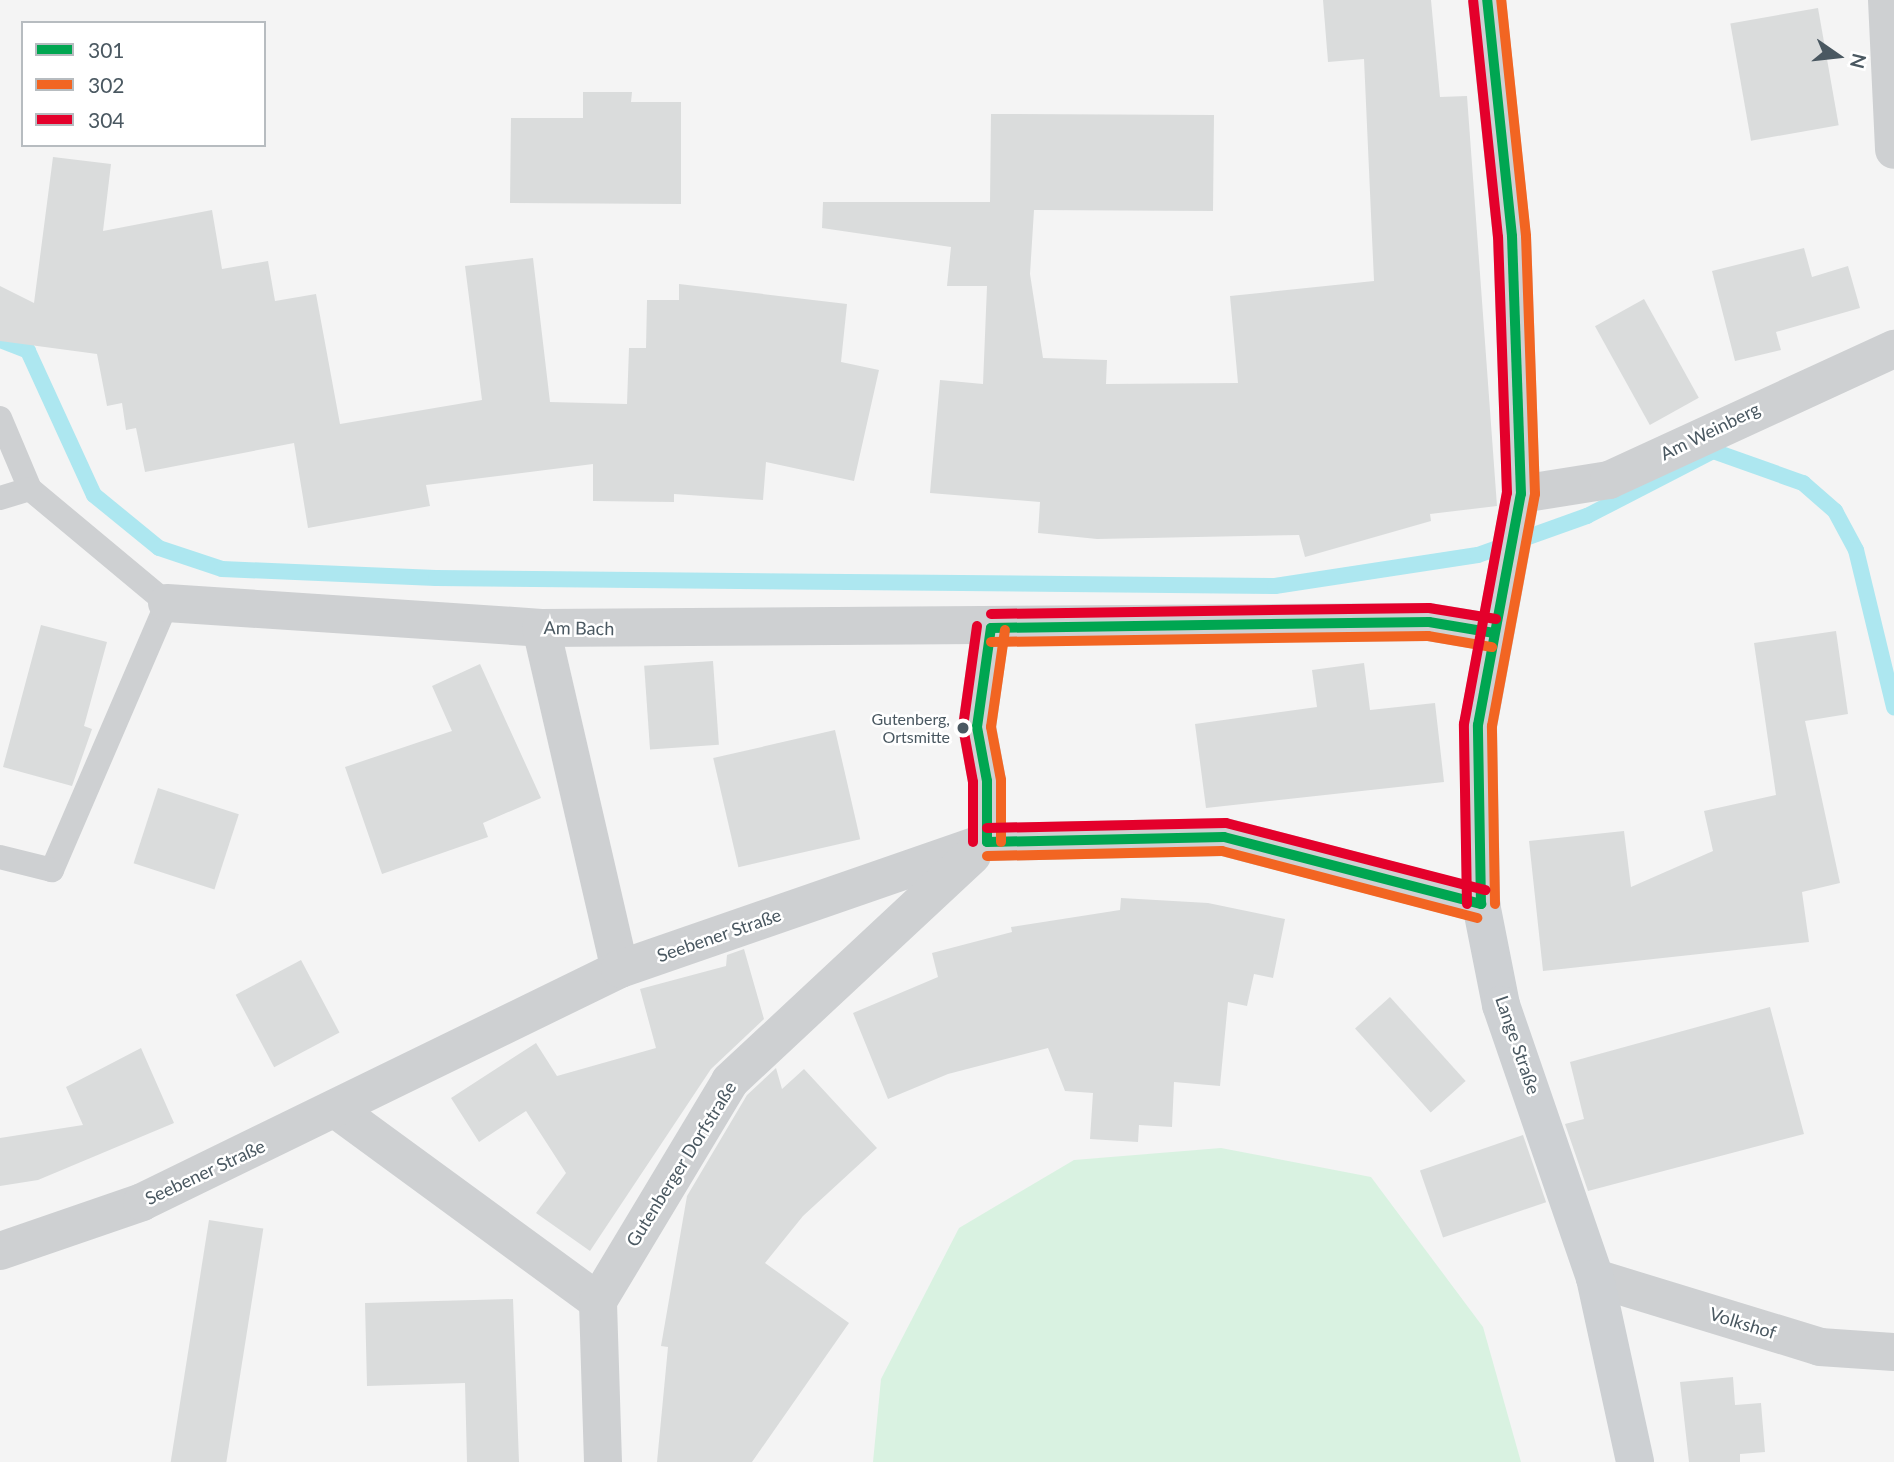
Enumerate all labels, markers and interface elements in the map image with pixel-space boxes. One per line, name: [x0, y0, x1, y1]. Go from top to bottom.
legend: [21, 21, 266, 147]
north arrow: [1803, 21, 1873, 91]
text: 301: [88, 37, 125, 62]
text: N: [1846, 51, 1872, 71]
text: 302: [88, 72, 125, 97]
text: 304: [88, 107, 125, 132]
street label: Am Weinberg: [1657, 398, 1763, 464]
street label: Am Bach: [543, 617, 615, 639]
place label: Gutenberg, Ortsmitte: [871, 709, 950, 747]
marker: Gutenberg, Ortsmitte: [956, 721, 970, 735]
street label: Seebener Straße: [654, 904, 784, 966]
street label: Lange Straße: [1491, 993, 1545, 1097]
street label: Gutenberger Dorfstraße: [621, 1077, 741, 1251]
street label: Seebener Straße: [141, 1135, 269, 1209]
street label: Volkshof: [1707, 1303, 1779, 1343]

